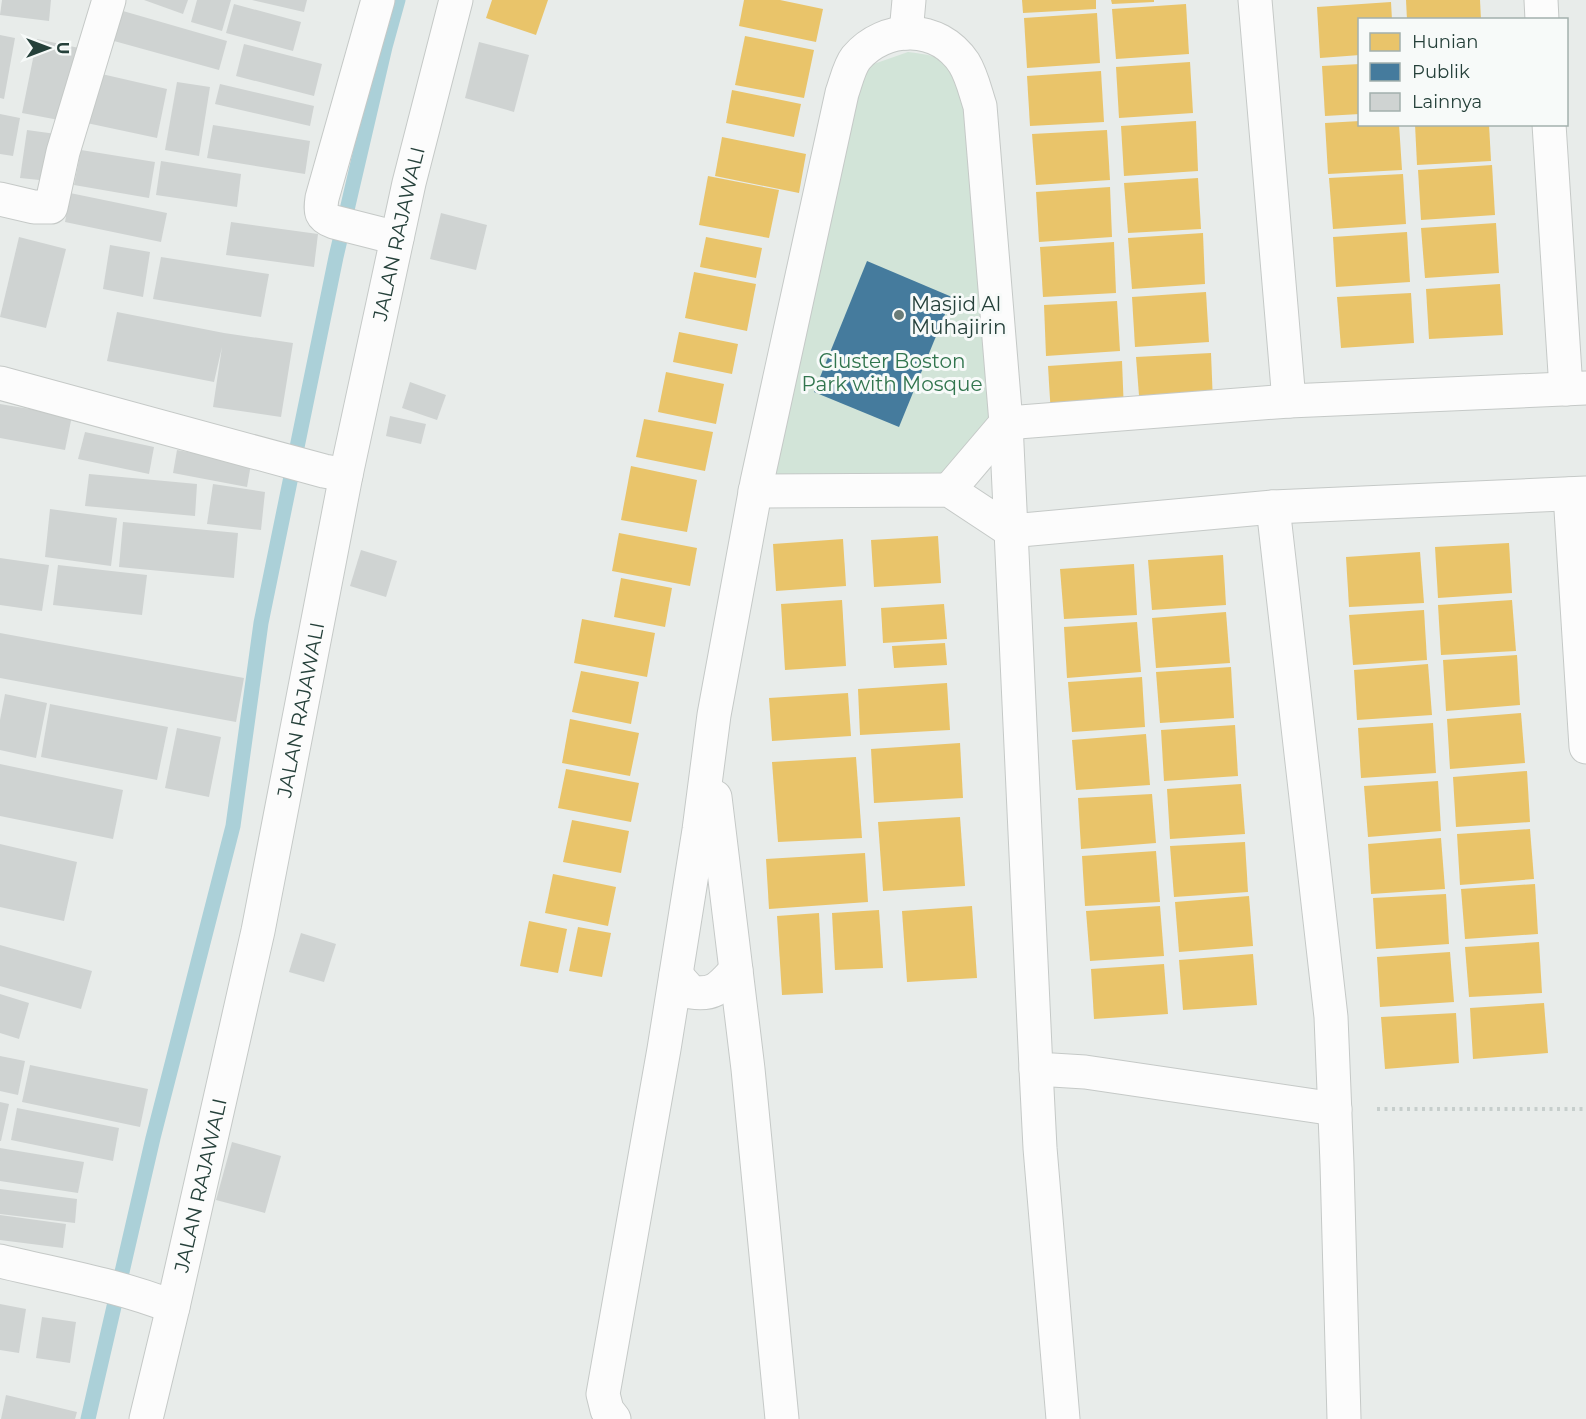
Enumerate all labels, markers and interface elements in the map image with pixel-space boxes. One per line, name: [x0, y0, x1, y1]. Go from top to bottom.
north arrow: [18, 18, 78, 78]
legend: [1358, 18, 1568, 126]
text: Hunian: [1412, 31, 1479, 53]
text: U: [53, 42, 72, 54]
text: Publik: [1412, 61, 1470, 83]
text: Lainnya: [1412, 91, 1482, 113]
street label: JALAN RAJAWALI: [367, 144, 430, 324]
place label: Masjid Al Muhajirin: [911, 292, 1007, 339]
marker: Masjid Al Muhajirin: [892, 308, 906, 322]
park label: Cluster Boston Park with Mosque: [801, 349, 983, 396]
street label: JALAN RAJAWALI: [272, 620, 329, 800]
street label: JALAN RAJAWALI: [169, 1096, 232, 1276]

